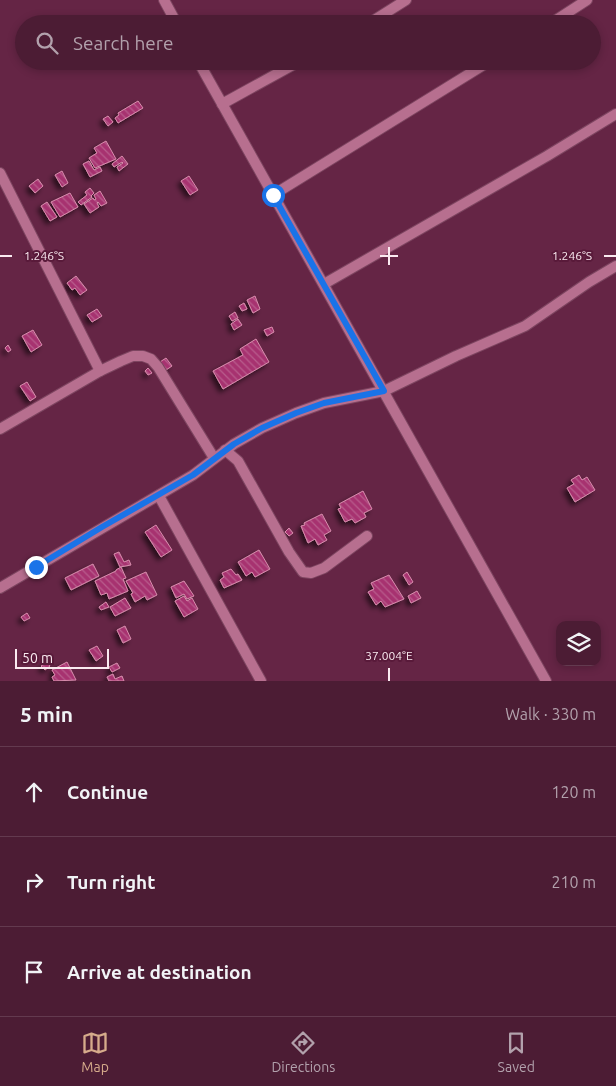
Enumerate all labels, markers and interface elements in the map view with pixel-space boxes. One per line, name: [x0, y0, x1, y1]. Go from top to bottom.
search box: [15, 15, 601, 70]
icon: search: [33, 29, 61, 57]
text: Search here: [73, 32, 173, 54]
route start: [262, 184, 285, 207]
text: 1.246°S: [24, 249, 64, 262]
text: 1.246°S: [552, 249, 592, 262]
route end: [25, 556, 48, 579]
map controls: [556, 621, 601, 666]
button: layers: [556, 621, 601, 666]
scale bar: [15, 646, 109, 669]
text: 37.004°E: [365, 649, 413, 662]
text: 50 m: [22, 650, 53, 666]
text: 5 min: [20, 702, 73, 726]
text: Walk · 330 m: [505, 705, 596, 723]
icon: ahead: [20, 778, 48, 806]
text: Continue: [67, 781, 148, 803]
text: 120 m: [551, 783, 596, 801]
icon: right: [20, 868, 48, 896]
text: Turn right: [67, 871, 155, 893]
text: 210 m: [551, 873, 596, 891]
icon: arrive: [20, 958, 48, 986]
text: Arrive at destination: [67, 961, 252, 983]
tab: Map: [81, 1029, 109, 1075]
tab: Directions: [271, 1029, 335, 1075]
tab: Saved: [498, 1029, 535, 1075]

